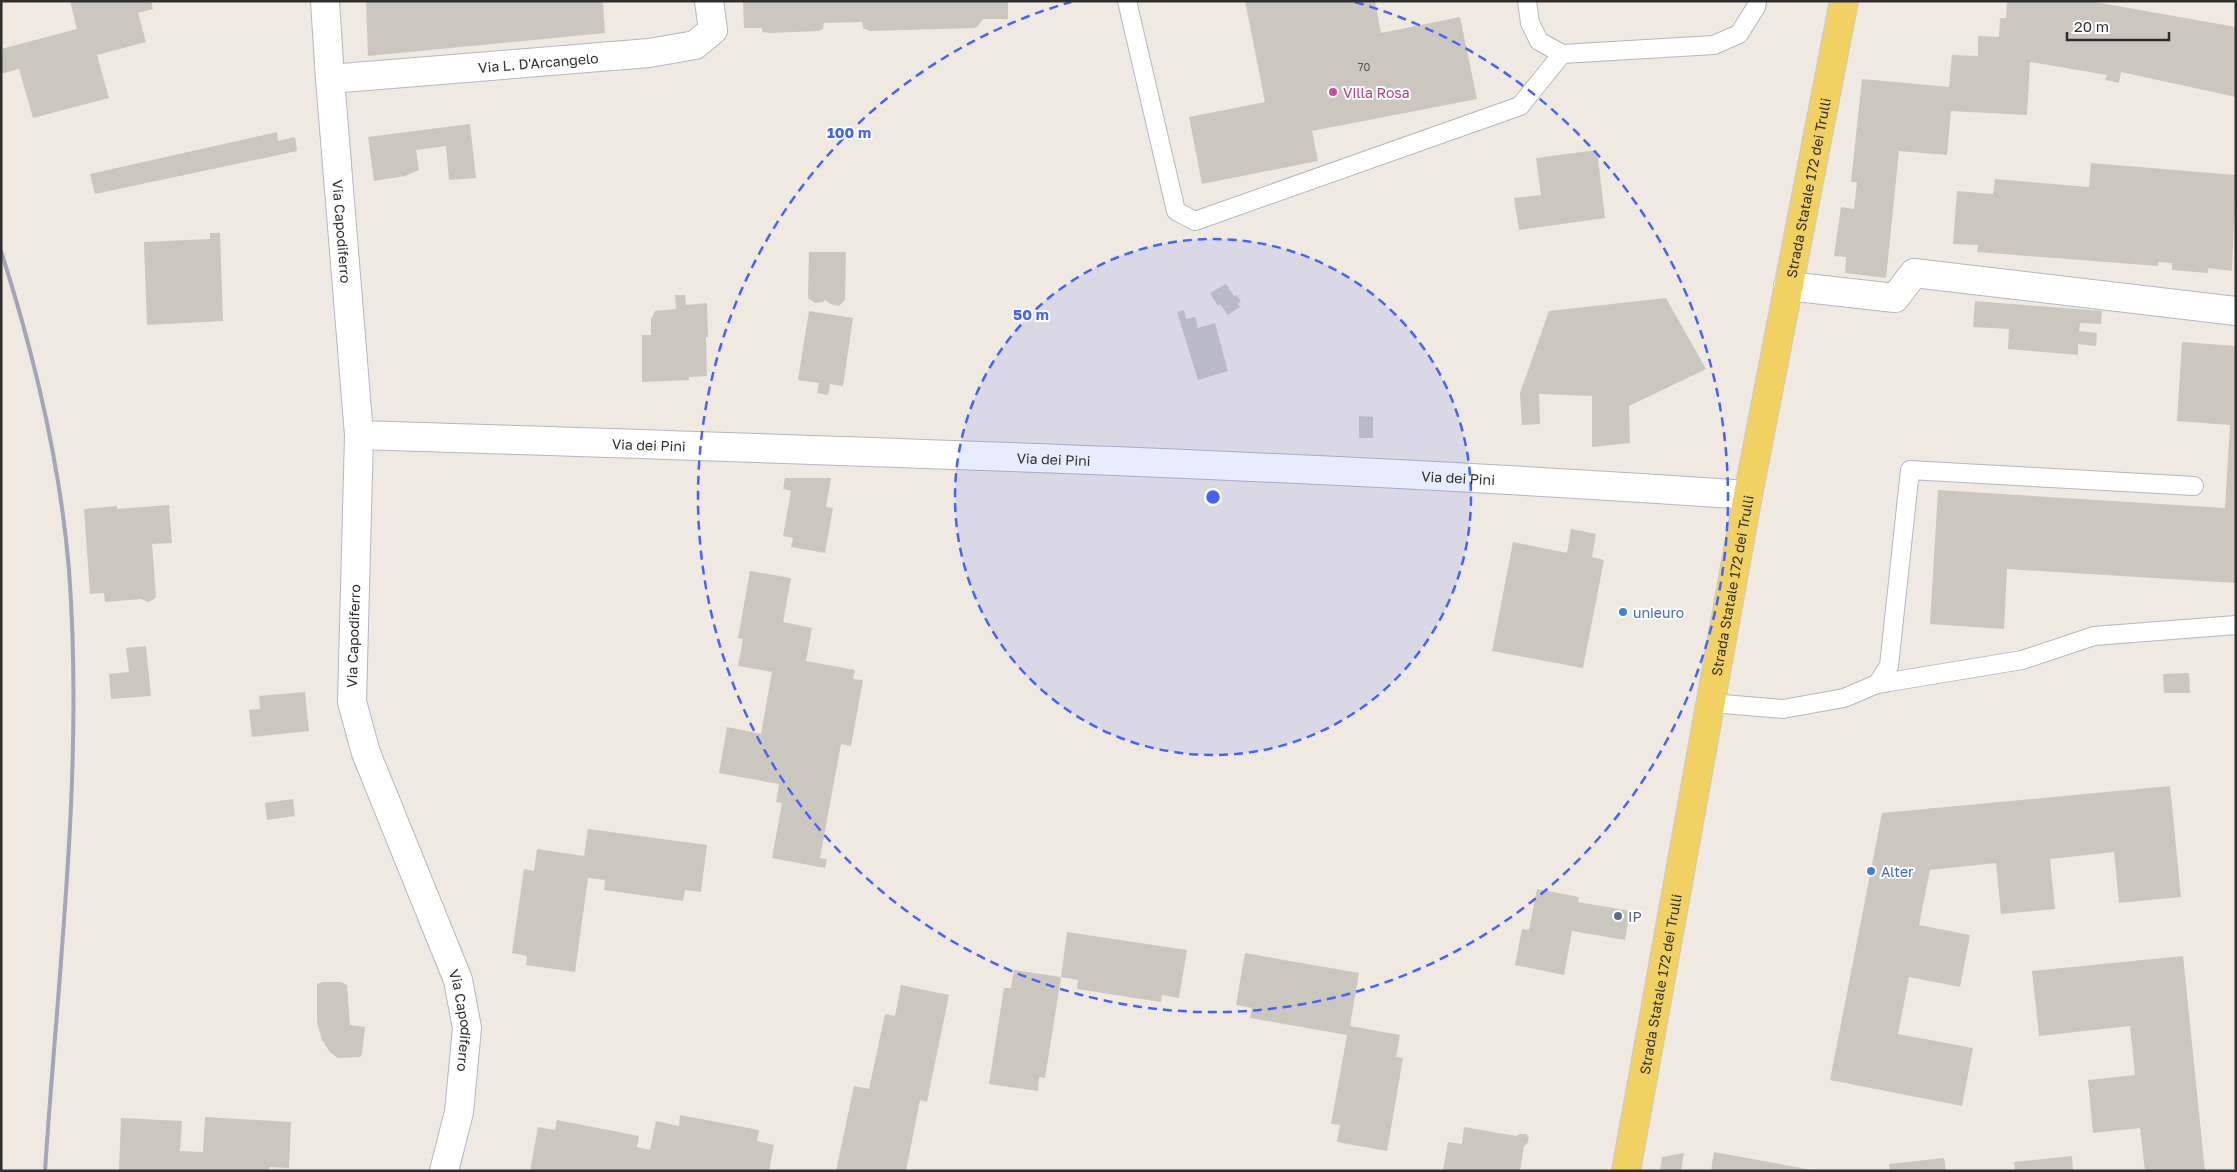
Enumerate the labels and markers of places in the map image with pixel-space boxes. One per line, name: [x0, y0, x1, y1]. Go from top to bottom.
place label: Villa Rosa: [1343, 84, 1410, 101]
marker: Villa Rosa: [1327, 86, 1339, 98]
centre of rings: [1204, 488, 1222, 506]
place label: unieuro: [1633, 604, 1684, 621]
marker: unieuro: [1617, 606, 1629, 618]
place label: Alter: [1881, 863, 1914, 880]
marker: Alter: [1865, 865, 1877, 877]
place label: IP: [1628, 908, 1642, 925]
marker: IP: [1612, 910, 1624, 922]

